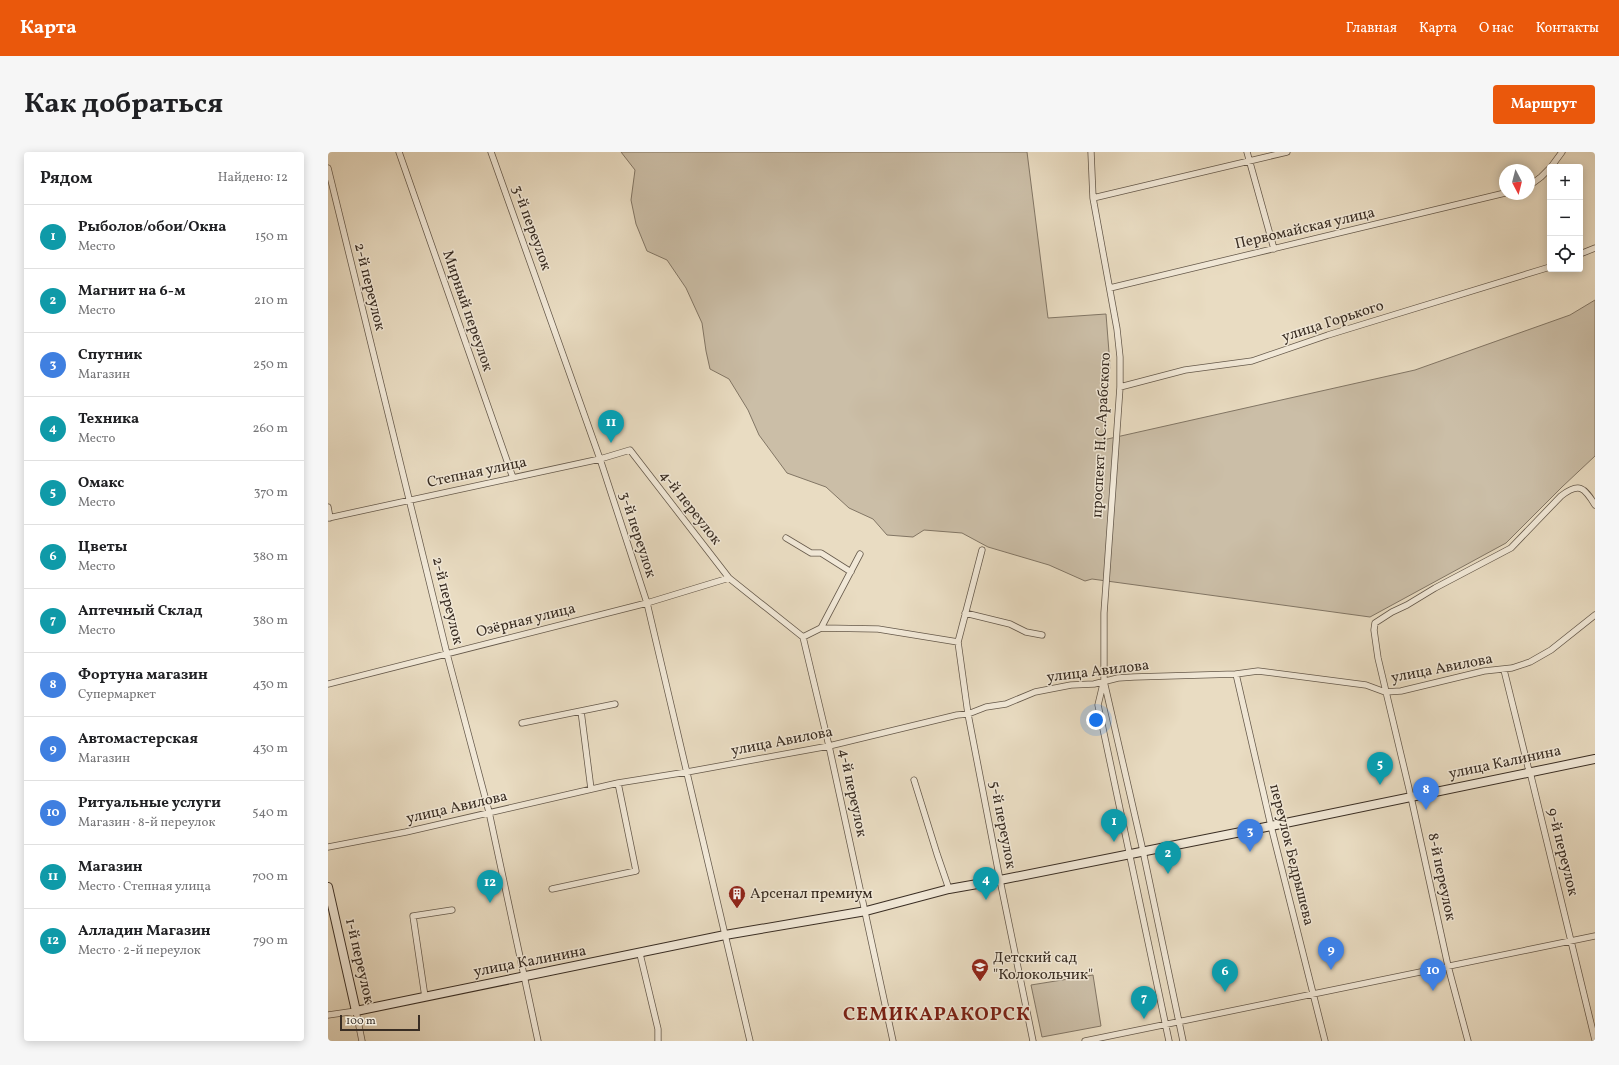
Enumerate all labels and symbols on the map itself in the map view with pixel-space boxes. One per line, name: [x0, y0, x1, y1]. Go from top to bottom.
north arrow: [1499, 164, 1535, 200]
street label: 3-й переулок: [506, 182, 556, 274]
street label: Первомайская улица: [1233, 203, 1377, 255]
street label: 2-й переулок: [348, 241, 390, 333]
street label: Мирный переулок: [436, 248, 498, 374]
street label: улица Горького: [1279, 296, 1387, 348]
street label: проспект Н.С.Арабского: [1087, 352, 1117, 518]
pin: 11: [598, 410, 624, 443]
street label: Степная улица: [425, 452, 529, 494]
street label: 4-й переулок: [654, 466, 726, 550]
street label: 3-й переулок: [613, 489, 661, 581]
street label: 2-й переулок: [426, 555, 468, 647]
street label: Озёрная улица: [474, 598, 578, 644]
street label: улица Авилова: [1389, 649, 1495, 689]
street label: улица Авилова: [1045, 655, 1151, 689]
your location: [1086, 710, 1106, 730]
street label: улица Авилова: [729, 722, 835, 762]
street label: улица Калинина: [1447, 741, 1563, 785]
street label: 4-й переулок: [832, 747, 872, 839]
pin: 5: [1367, 752, 1393, 785]
pin: 8: [1413, 777, 1439, 810]
street label: 5-й переулок: [983, 779, 1021, 871]
street label: переулок Бедрышева: [1263, 782, 1319, 928]
street label: улица Авилова: [404, 786, 510, 830]
street label: 9-й переулок: [1541, 806, 1583, 898]
pin: 1: [1101, 809, 1127, 842]
pin: 3: [1237, 819, 1263, 852]
street label: 8-й переулок: [1421, 831, 1461, 923]
pin: 2: [1155, 841, 1181, 874]
pin: 4: [973, 867, 999, 900]
pin: 12: [477, 870, 503, 903]
building icon: Арсенал премиум: [727, 884, 747, 909]
place label: Арсенал премиум: [750, 884, 873, 905]
street label: 1-й переулок: [339, 916, 379, 1006]
pin: 9: [1318, 937, 1344, 970]
street label: улица Калинина: [472, 941, 588, 983]
place label: Детский сад "Колокольчик": [993, 948, 1093, 986]
school or university icon: Детский сад "Колокольчик": [970, 957, 990, 982]
pin: 10: [1420, 958, 1446, 991]
pin: 6: [1212, 959, 1238, 992]
pin: 7: [1131, 986, 1157, 1019]
district label: СЕМИКАРАКОРСК: [843, 1002, 1031, 1028]
scale bar: [340, 1013, 420, 1032]

